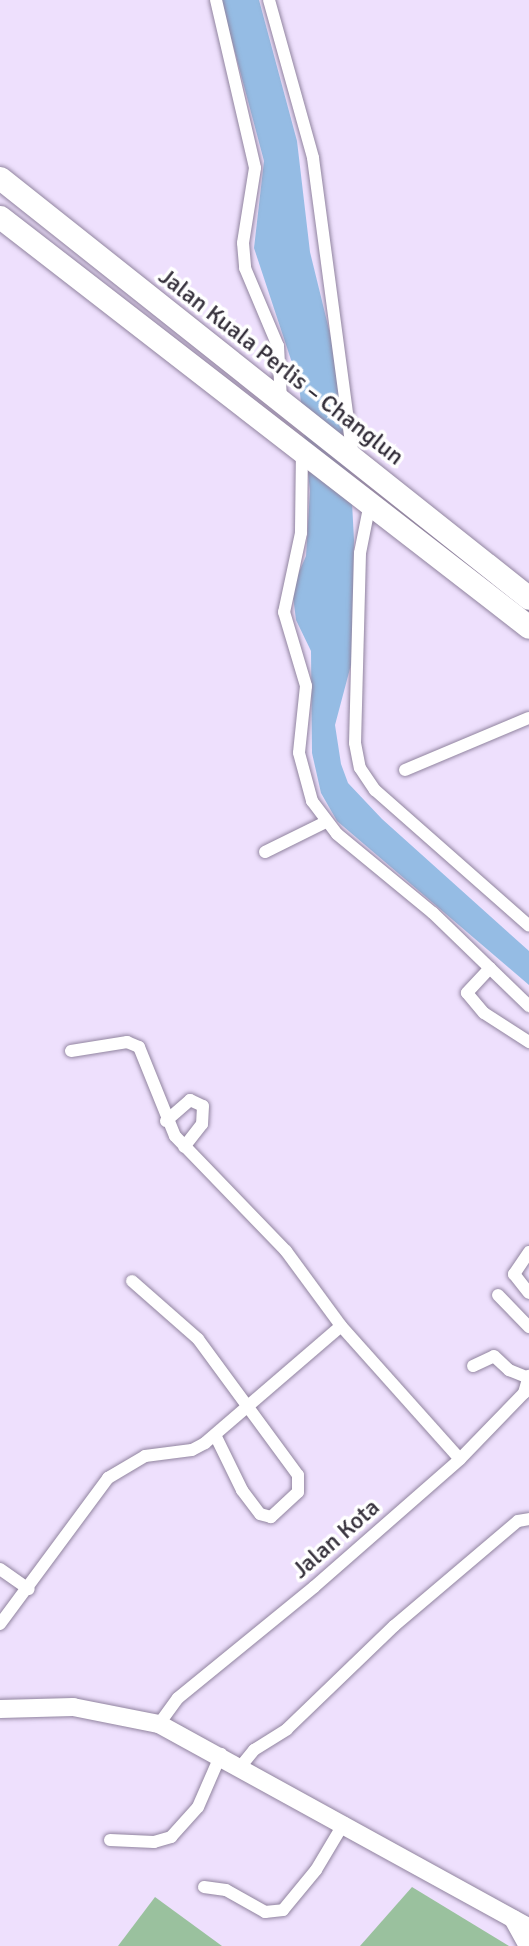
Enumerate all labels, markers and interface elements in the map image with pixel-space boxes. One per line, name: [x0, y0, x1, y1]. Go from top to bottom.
street label: Jalan Kuala Perlis – Changlun: [153, 262, 409, 472]
street label: Jalan Kota: [286, 1493, 386, 1585]

